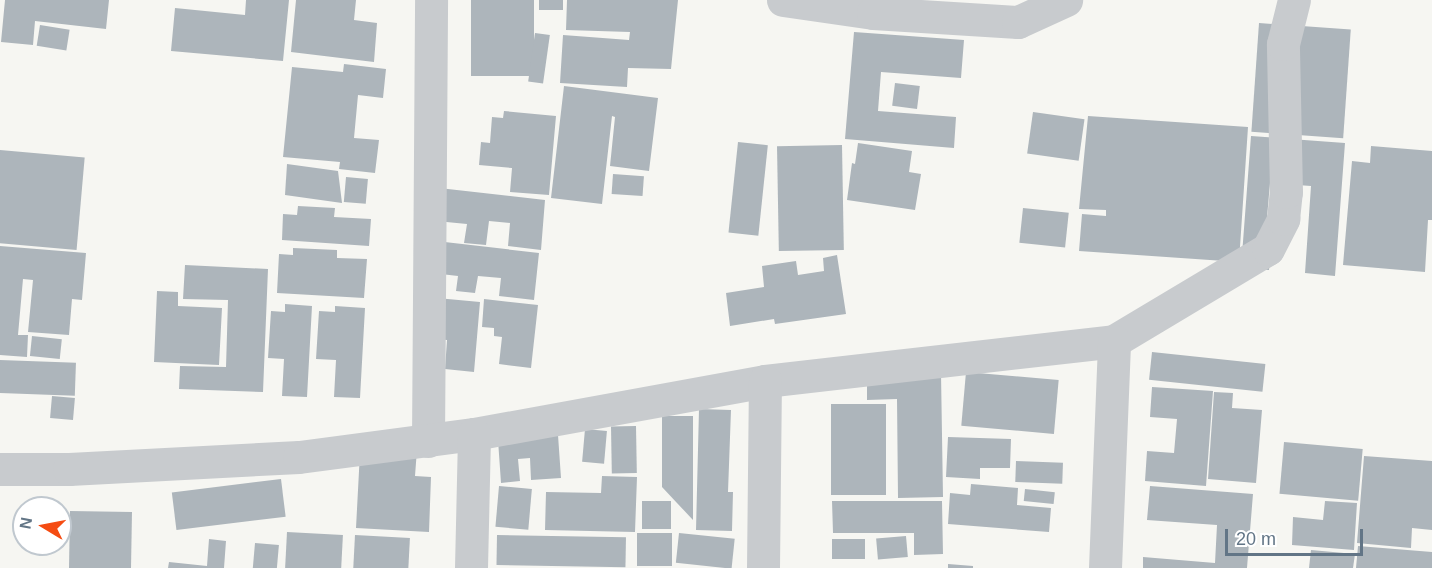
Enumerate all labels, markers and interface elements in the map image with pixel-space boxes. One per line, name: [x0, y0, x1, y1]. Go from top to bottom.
north arrow: [12, 496, 72, 556]
text: N: [16, 516, 35, 530]
scale bar: [1228, 517, 1366, 555]
text: 20 m: [1236, 529, 1276, 549]

